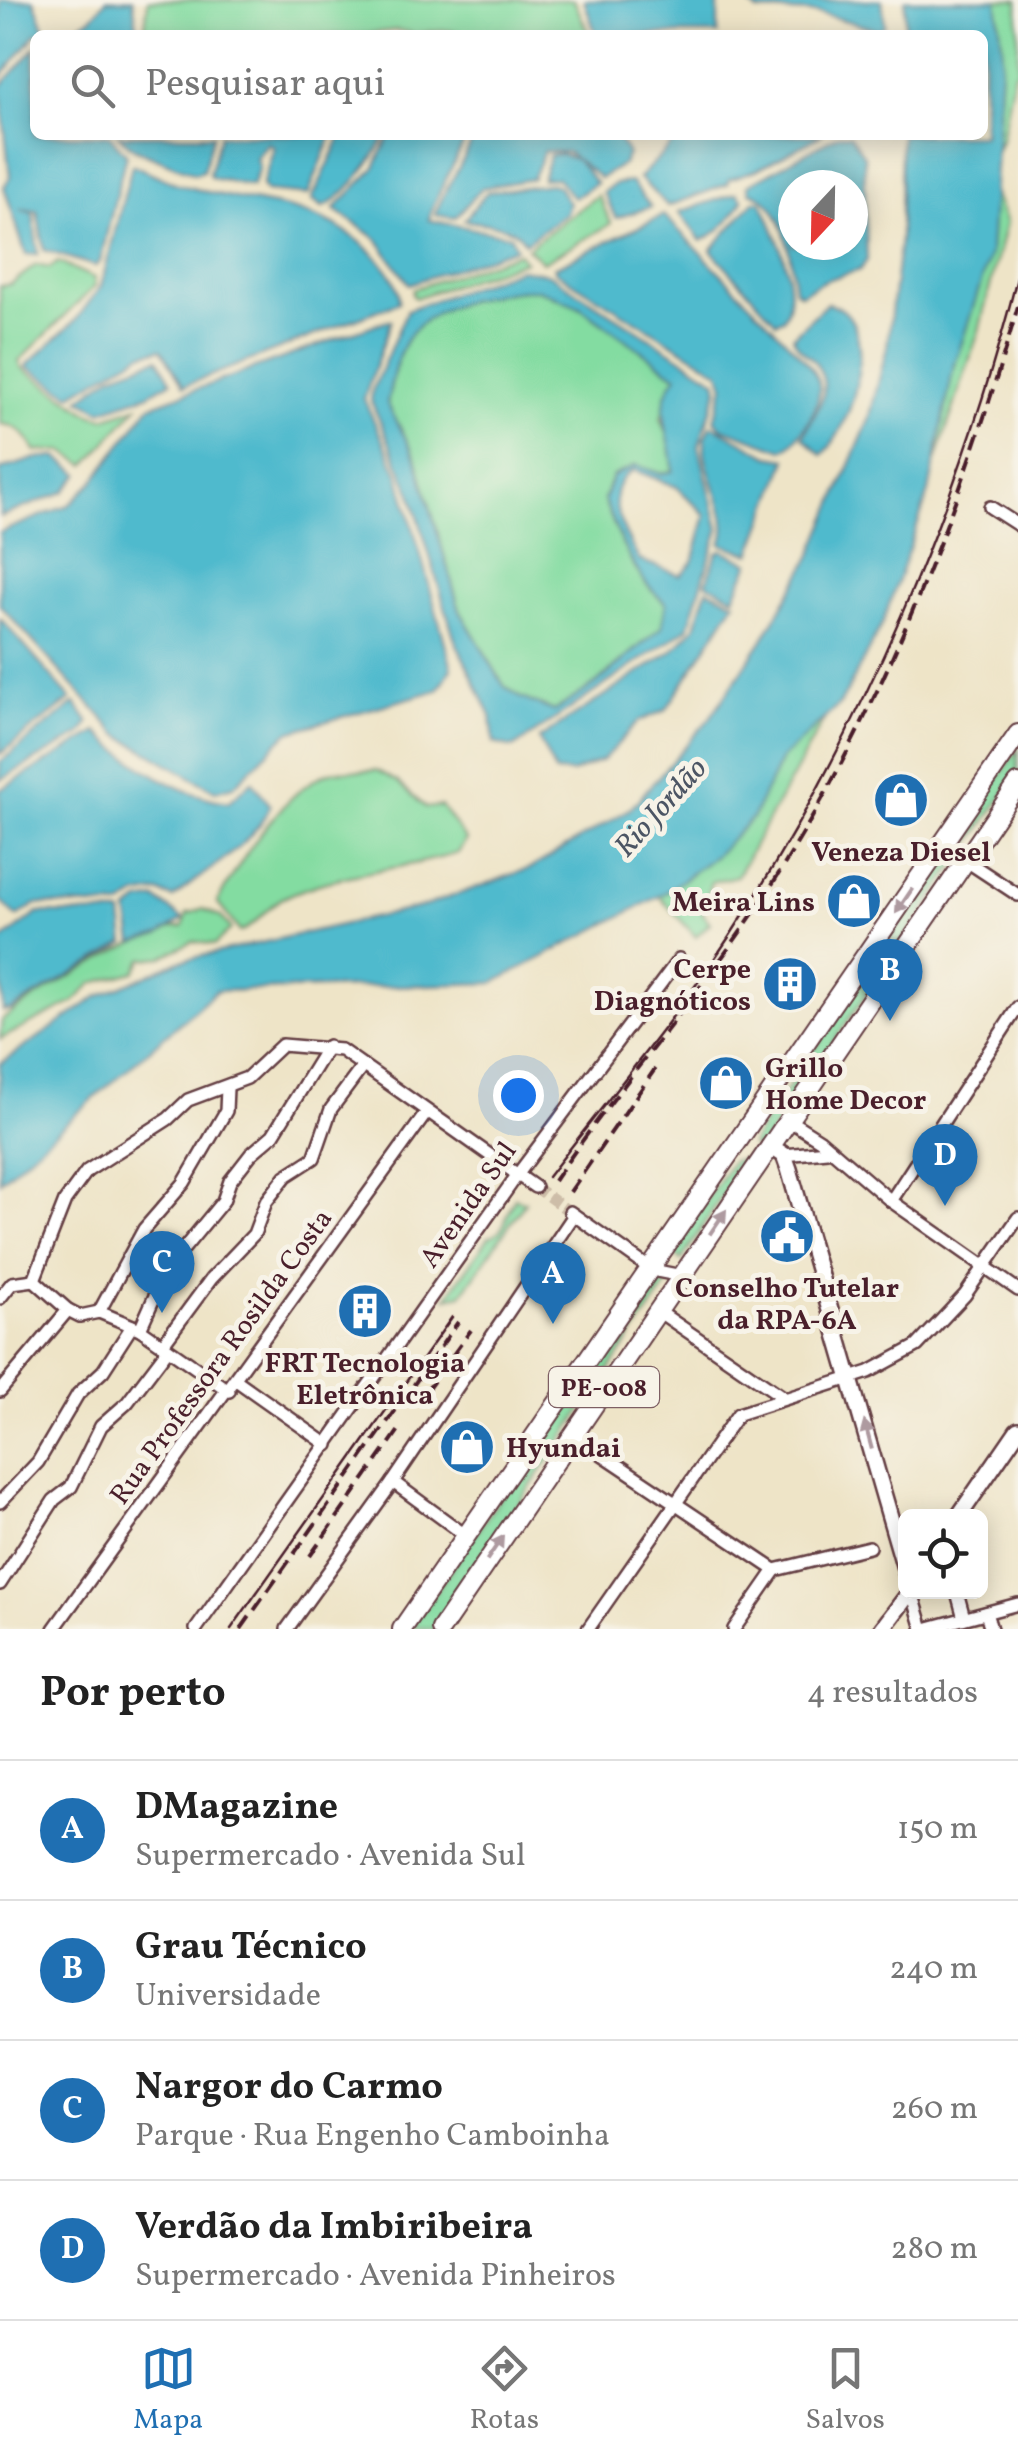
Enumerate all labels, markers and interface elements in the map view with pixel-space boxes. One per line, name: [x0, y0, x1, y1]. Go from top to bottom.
search box: [30, 30, 988, 140]
icon: search: [65, 58, 120, 113]
text: Pesquisar aqui: [145, 59, 385, 112]
north arrow: [778, 170, 868, 260]
water label: Rio Jordão: [605, 749, 718, 867]
shop icon: Veneza Diesel: [871, 770, 931, 830]
place label: Veneza Diesel: [811, 834, 991, 873]
shop icon: Meira Lins: [824, 871, 884, 931]
place label: Meira Lins: [672, 884, 815, 923]
one-way arrow: [895, 888, 914, 914]
pin: B: [858, 938, 922, 1021]
place label: Cerpe Diagnóticos: [594, 951, 751, 1022]
building icon: Cerpe Diagnóticos: [760, 954, 820, 1014]
place label: Grillo Home Decor: [765, 1050, 926, 1121]
shop icon: Grillo Home Decor: [696, 1053, 756, 1113]
your location: [493, 1070, 544, 1121]
pin: D: [912, 1124, 978, 1206]
street label: Avenida Sul: [411, 1134, 527, 1276]
street label: Rua Professora Rosilda Costa: [102, 1202, 338, 1510]
public building icon: Conselho Tutelar da RPA-6A: [757, 1206, 817, 1266]
one-way arrow: [709, 1209, 727, 1236]
pin: C: [130, 1230, 194, 1313]
pin: A: [520, 1242, 586, 1324]
place label: Conselho Tutelar da RPA-6A: [675, 1270, 899, 1341]
building icon: FRT Tecnologia Eletrônica: [335, 1281, 395, 1341]
place label: FRT Tecnologia Eletrônica: [265, 1345, 465, 1416]
road number: PE-008: [549, 1367, 659, 1407]
shop icon: Hyundai: [437, 1417, 497, 1477]
one-way arrow: [859, 1419, 875, 1450]
place label: Hyundai: [506, 1430, 621, 1469]
map controls: [898, 1509, 988, 1599]
button: locate: [898, 1509, 988, 1599]
one-way arrow: [485, 1534, 504, 1561]
text: Por perto: [40, 1665, 226, 1724]
text: 4 resultados: [807, 1672, 978, 1716]
text: DMagazine: [135, 1782, 338, 1835]
text: A: [61, 1808, 84, 1852]
text: 150 m: [897, 1808, 978, 1852]
text: Supermercado · Avenida Sul: [135, 1835, 526, 1879]
text: Grau Técnico: [135, 1922, 367, 1975]
text: B: [62, 1948, 83, 1992]
text: 240 m: [889, 1948, 978, 1992]
text: Universidade: [135, 1975, 321, 2019]
text: Nargor do Carmo: [135, 2062, 443, 2115]
text: C: [62, 2088, 83, 2132]
text: 260 m: [891, 2088, 978, 2132]
text: Parque · Rua Engenho Camboinha: [135, 2115, 610, 2159]
text: Verdão da Imbiribeira: [135, 2202, 533, 2255]
text: D: [61, 2228, 84, 2272]
text: 280 m: [891, 2228, 978, 2272]
text: Supermercado · Avenida Pinheiros: [135, 2255, 616, 2299]
tab: Mapa: [133, 2341, 203, 2440]
tab: Rotas: [470, 2341, 539, 2440]
tab: Salvos: [806, 2341, 885, 2440]

